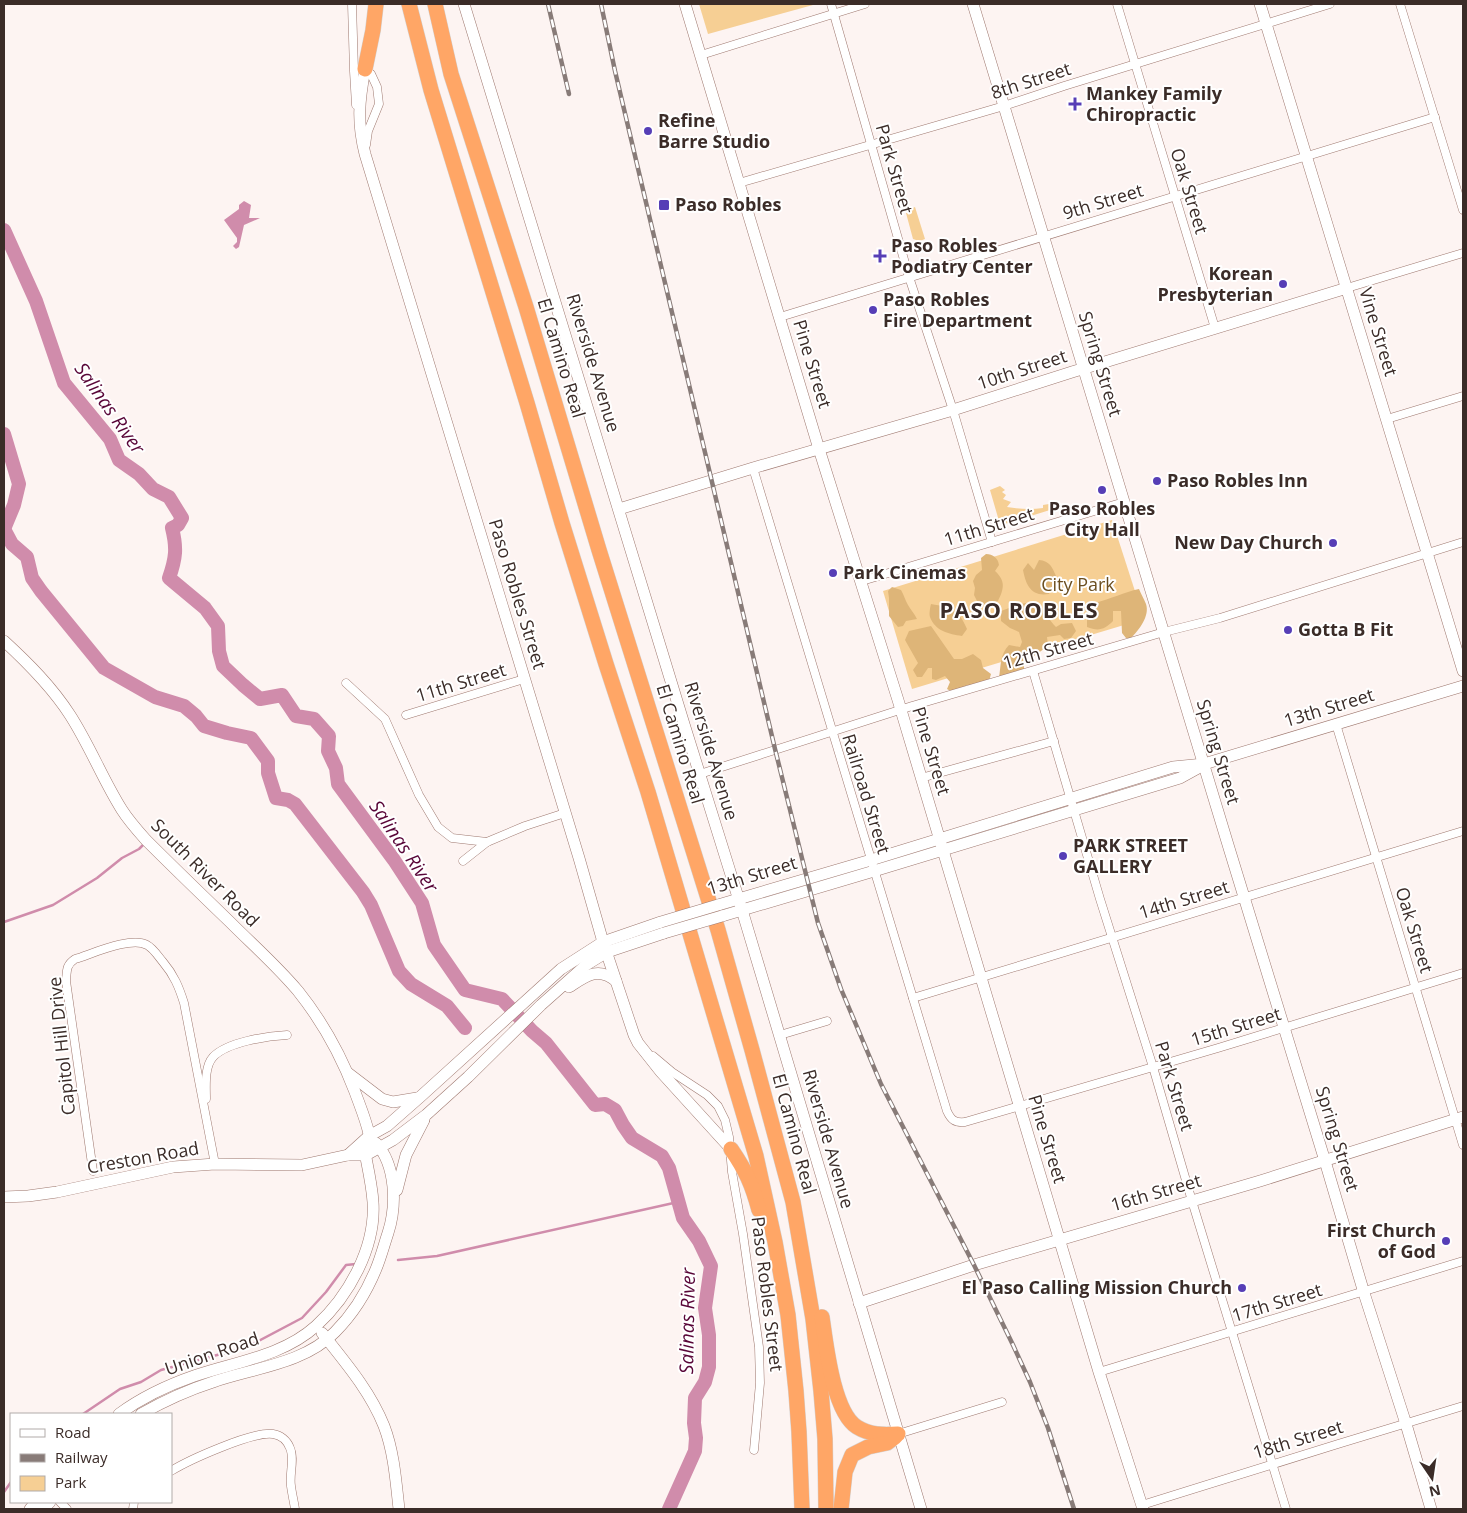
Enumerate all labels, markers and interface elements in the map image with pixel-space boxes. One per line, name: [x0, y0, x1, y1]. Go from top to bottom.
street label: 8th Street: [988, 56, 1074, 104]
place label: Mankey Family Chiropractic: [1086, 81, 1223, 126]
marker: Mankey Family Chiropractic: [1068, 97, 1082, 111]
place label: Refine Barre Studio: [658, 108, 770, 153]
street label: Park Street: [871, 121, 919, 217]
marker: Refine Barre Studio: [642, 125, 654, 137]
street label: Oak Street: [1166, 145, 1214, 236]
street label: 9th Street: [1060, 177, 1146, 225]
place label: Paso Robles: [675, 192, 781, 216]
marker: Paso Robles: [657, 198, 671, 212]
place label: Paso Robles Podiatry Center: [891, 233, 1033, 278]
marker: Paso Robles Podiatry Center: [873, 249, 887, 263]
place label: Korean Presbyterian: [1157, 261, 1273, 306]
marker: Korean Presbyterian: [1277, 278, 1289, 290]
street label: Vine Street: [1354, 285, 1404, 379]
place label: Paso Robles Fire Department: [883, 287, 1032, 332]
street label: Riverside Avenue: [561, 290, 626, 435]
street label: El Camino Real: [532, 295, 592, 421]
marker: Paso Robles Fire Department: [867, 304, 879, 316]
street label: Spring Street: [1074, 308, 1128, 419]
street label: Pine Street: [788, 316, 838, 411]
street label: 10th Street: [974, 343, 1070, 395]
water label: Salinas River: [69, 357, 152, 460]
place label: Paso Robles Inn: [1167, 468, 1308, 492]
marker: Paso Robles Inn: [1151, 475, 1163, 487]
marker: Paso Robles City Hall: [1096, 484, 1108, 496]
place label: Paso Robles City Hall: [1049, 496, 1155, 541]
street label: 11th Street: [941, 501, 1037, 551]
street label: Paso Robles Street: [484, 516, 552, 672]
place label: New Day Church: [1174, 530, 1323, 554]
marker: New Day Church: [1327, 537, 1339, 549]
place label: Park Cinemas: [843, 560, 966, 584]
marker: Park Cinemas: [827, 567, 839, 579]
park label: City Park: [1041, 572, 1115, 596]
district label: PASO ROBLES: [939, 594, 1099, 624]
place label: Gotta B Fit: [1298, 617, 1393, 641]
marker: Gotta B Fit: [1282, 624, 1294, 636]
street label: 12th Street: [1000, 626, 1096, 674]
street label: 11th Street: [413, 657, 509, 707]
street label: Riverside Avenue: [679, 678, 744, 823]
street label: El Camino Real: [651, 681, 711, 807]
street label: 13th Street: [1281, 682, 1377, 732]
street label: Spring Street: [1192, 696, 1246, 807]
street label: Pine Street: [907, 703, 957, 798]
street label: Railroad Street: [837, 731, 897, 857]
water label: Salinas River: [364, 795, 445, 898]
street label: South River Road: [146, 813, 265, 932]
place label: PARK STREET GALLERY: [1073, 833, 1189, 878]
street label: 13th Street: [704, 850, 800, 900]
marker: PARK STREET GALLERY: [1057, 850, 1069, 862]
street label: 14th Street: [1136, 874, 1232, 924]
street label: Oak Street: [1391, 884, 1439, 975]
street label: Capitol Hill Drive: [42, 976, 80, 1116]
street label: 15th Street: [1188, 1001, 1284, 1051]
street label: Park Street: [1150, 1038, 1200, 1133]
street label: Riverside Avenue: [798, 1066, 860, 1211]
street label: El Camino Real: [767, 1071, 823, 1197]
street label: Spring Street: [1311, 1083, 1365, 1194]
street label: Pine Street: [1023, 1091, 1073, 1186]
street label: Creston Road: [85, 1135, 201, 1179]
street label: 16th Street: [1108, 1168, 1204, 1216]
street label: Paso Robles Street: [747, 1215, 789, 1373]
place label: First Church of God: [1327, 1218, 1436, 1263]
marker: First Church of God: [1440, 1235, 1452, 1247]
water label: Salinas River: [673, 1266, 701, 1374]
place label: El Paso Calling Mission Church: [961, 1275, 1232, 1299]
street label: 17th Street: [1229, 1277, 1325, 1327]
marker: El Paso Calling Mission Church: [1236, 1282, 1248, 1294]
street label: Union Road: [161, 1326, 262, 1380]
legend: [10, 1413, 172, 1503]
street label: 18th Street: [1250, 1414, 1346, 1464]
text: Road: [55, 1422, 91, 1442]
text: Railway: [55, 1447, 108, 1467]
north arrow: [1407, 1453, 1457, 1503]
text: Park: [55, 1472, 86, 1492]
text: N: [1427, 1481, 1443, 1502]

